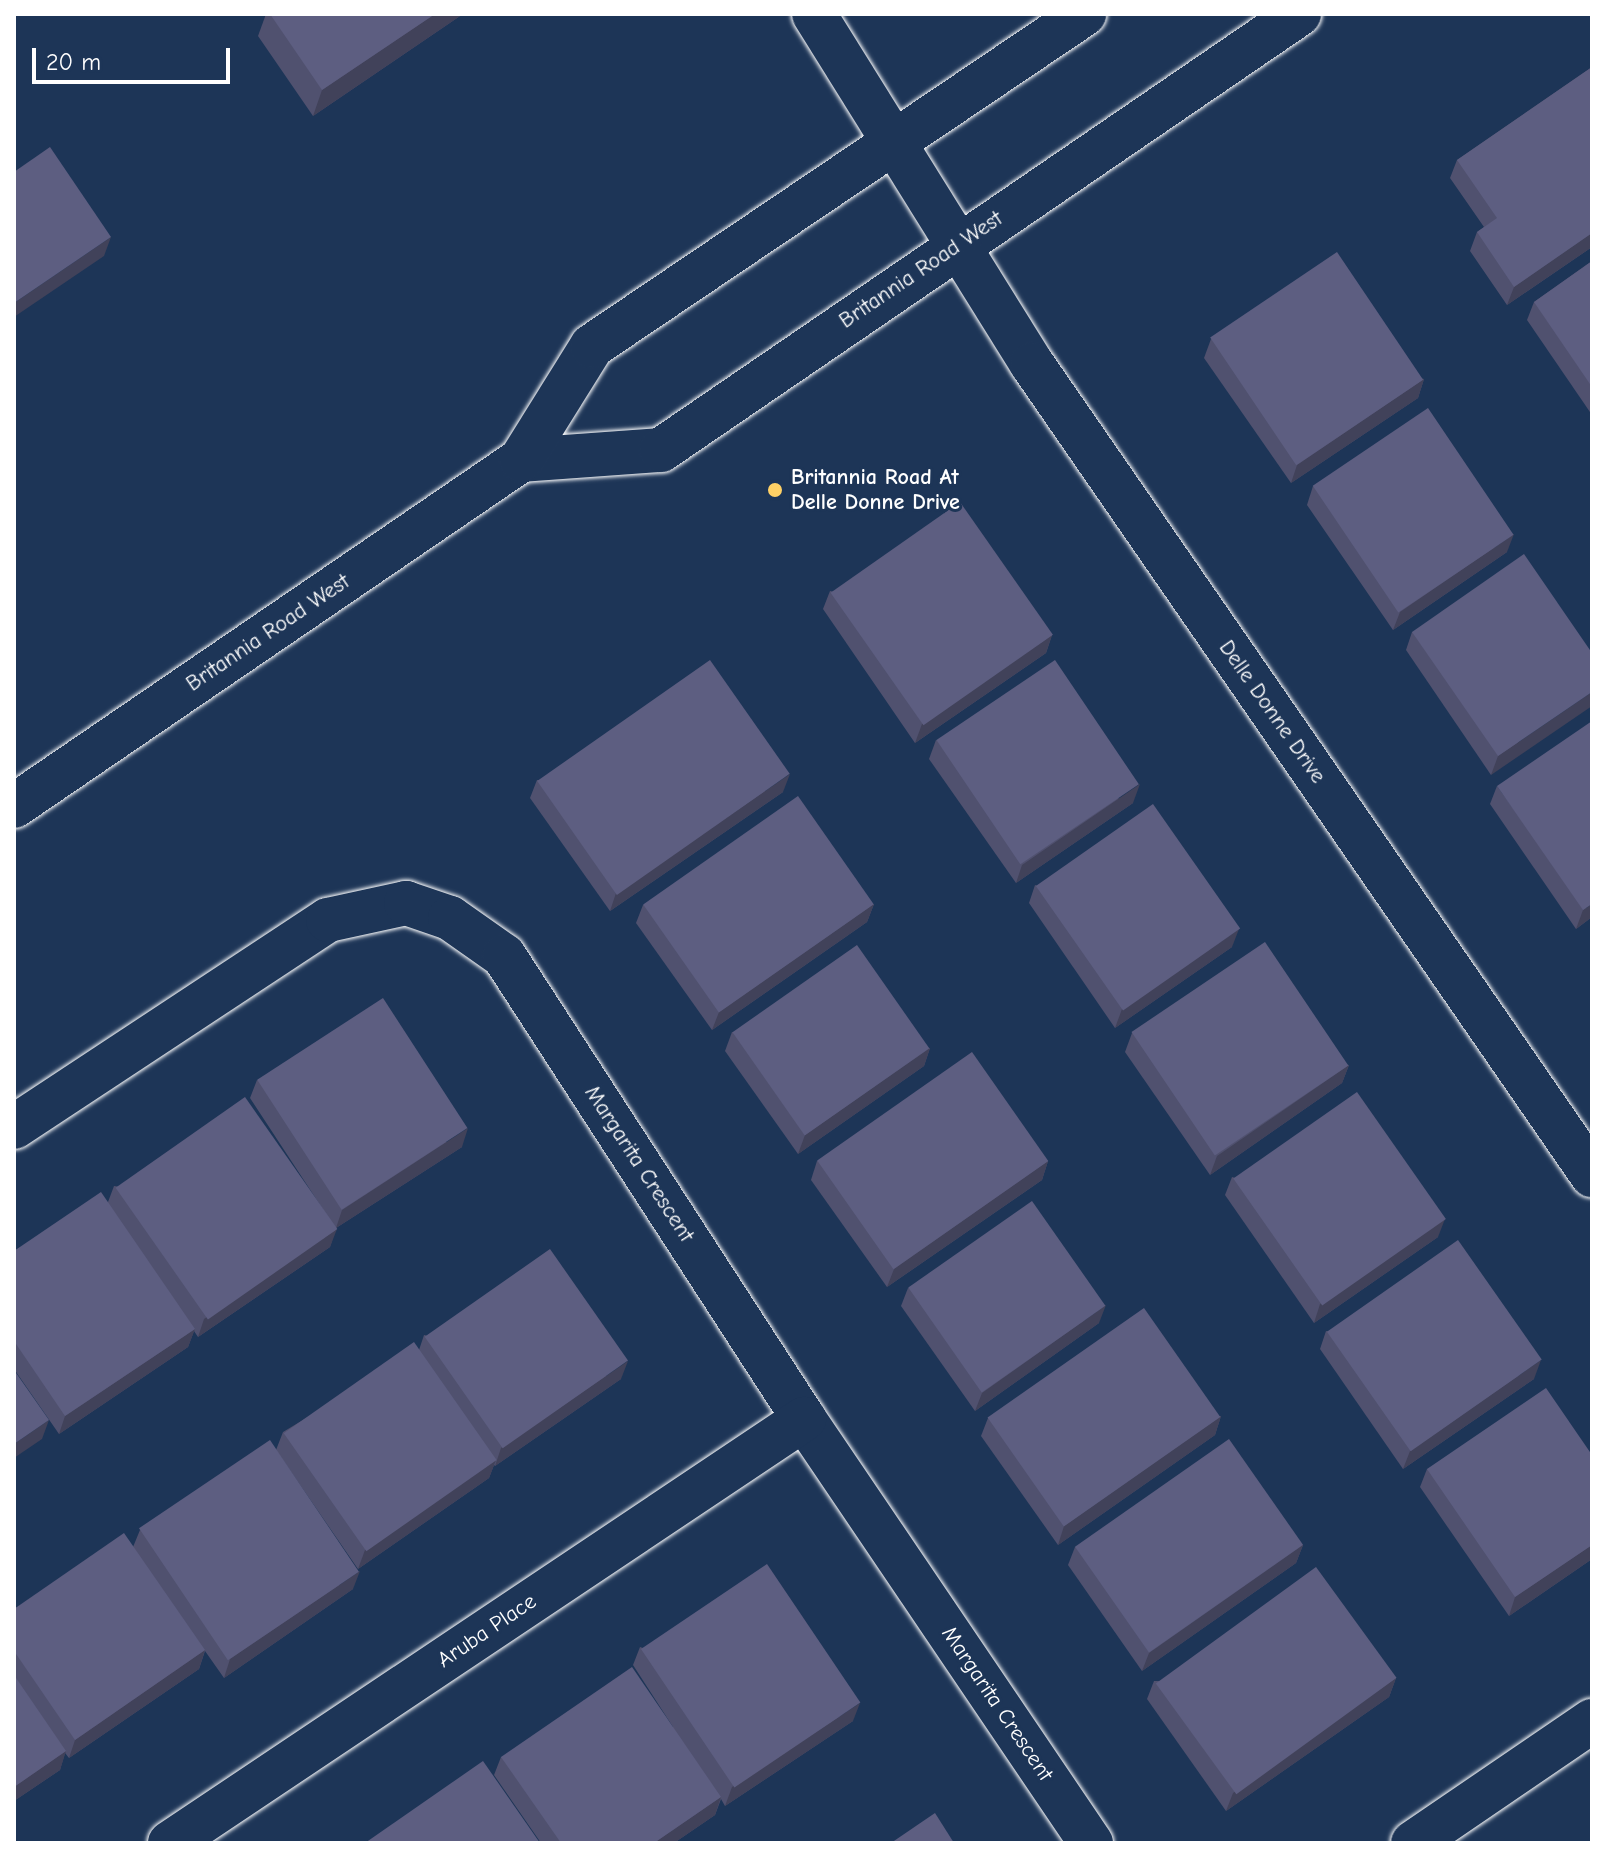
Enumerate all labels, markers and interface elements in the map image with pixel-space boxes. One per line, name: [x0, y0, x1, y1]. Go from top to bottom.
scale bar: [36, 32, 234, 82]
text: 20 m: [46, 48, 101, 76]
street label: Britannia Road West: [834, 206, 1008, 334]
place label: Britannia Road At Delle Donne Drive: [791, 464, 960, 516]
marker: Britannia Road At Delle Donne Drive: [766, 481, 784, 499]
street label: Britannia Road West: [181, 569, 355, 697]
street label: Delle Donne Drive: [1213, 635, 1331, 789]
street label: Margarita Crescent: [579, 1081, 699, 1247]
street label: Aruba Place: [433, 1588, 541, 1674]
street label: Margarita Crescent: [935, 1622, 1059, 1786]

